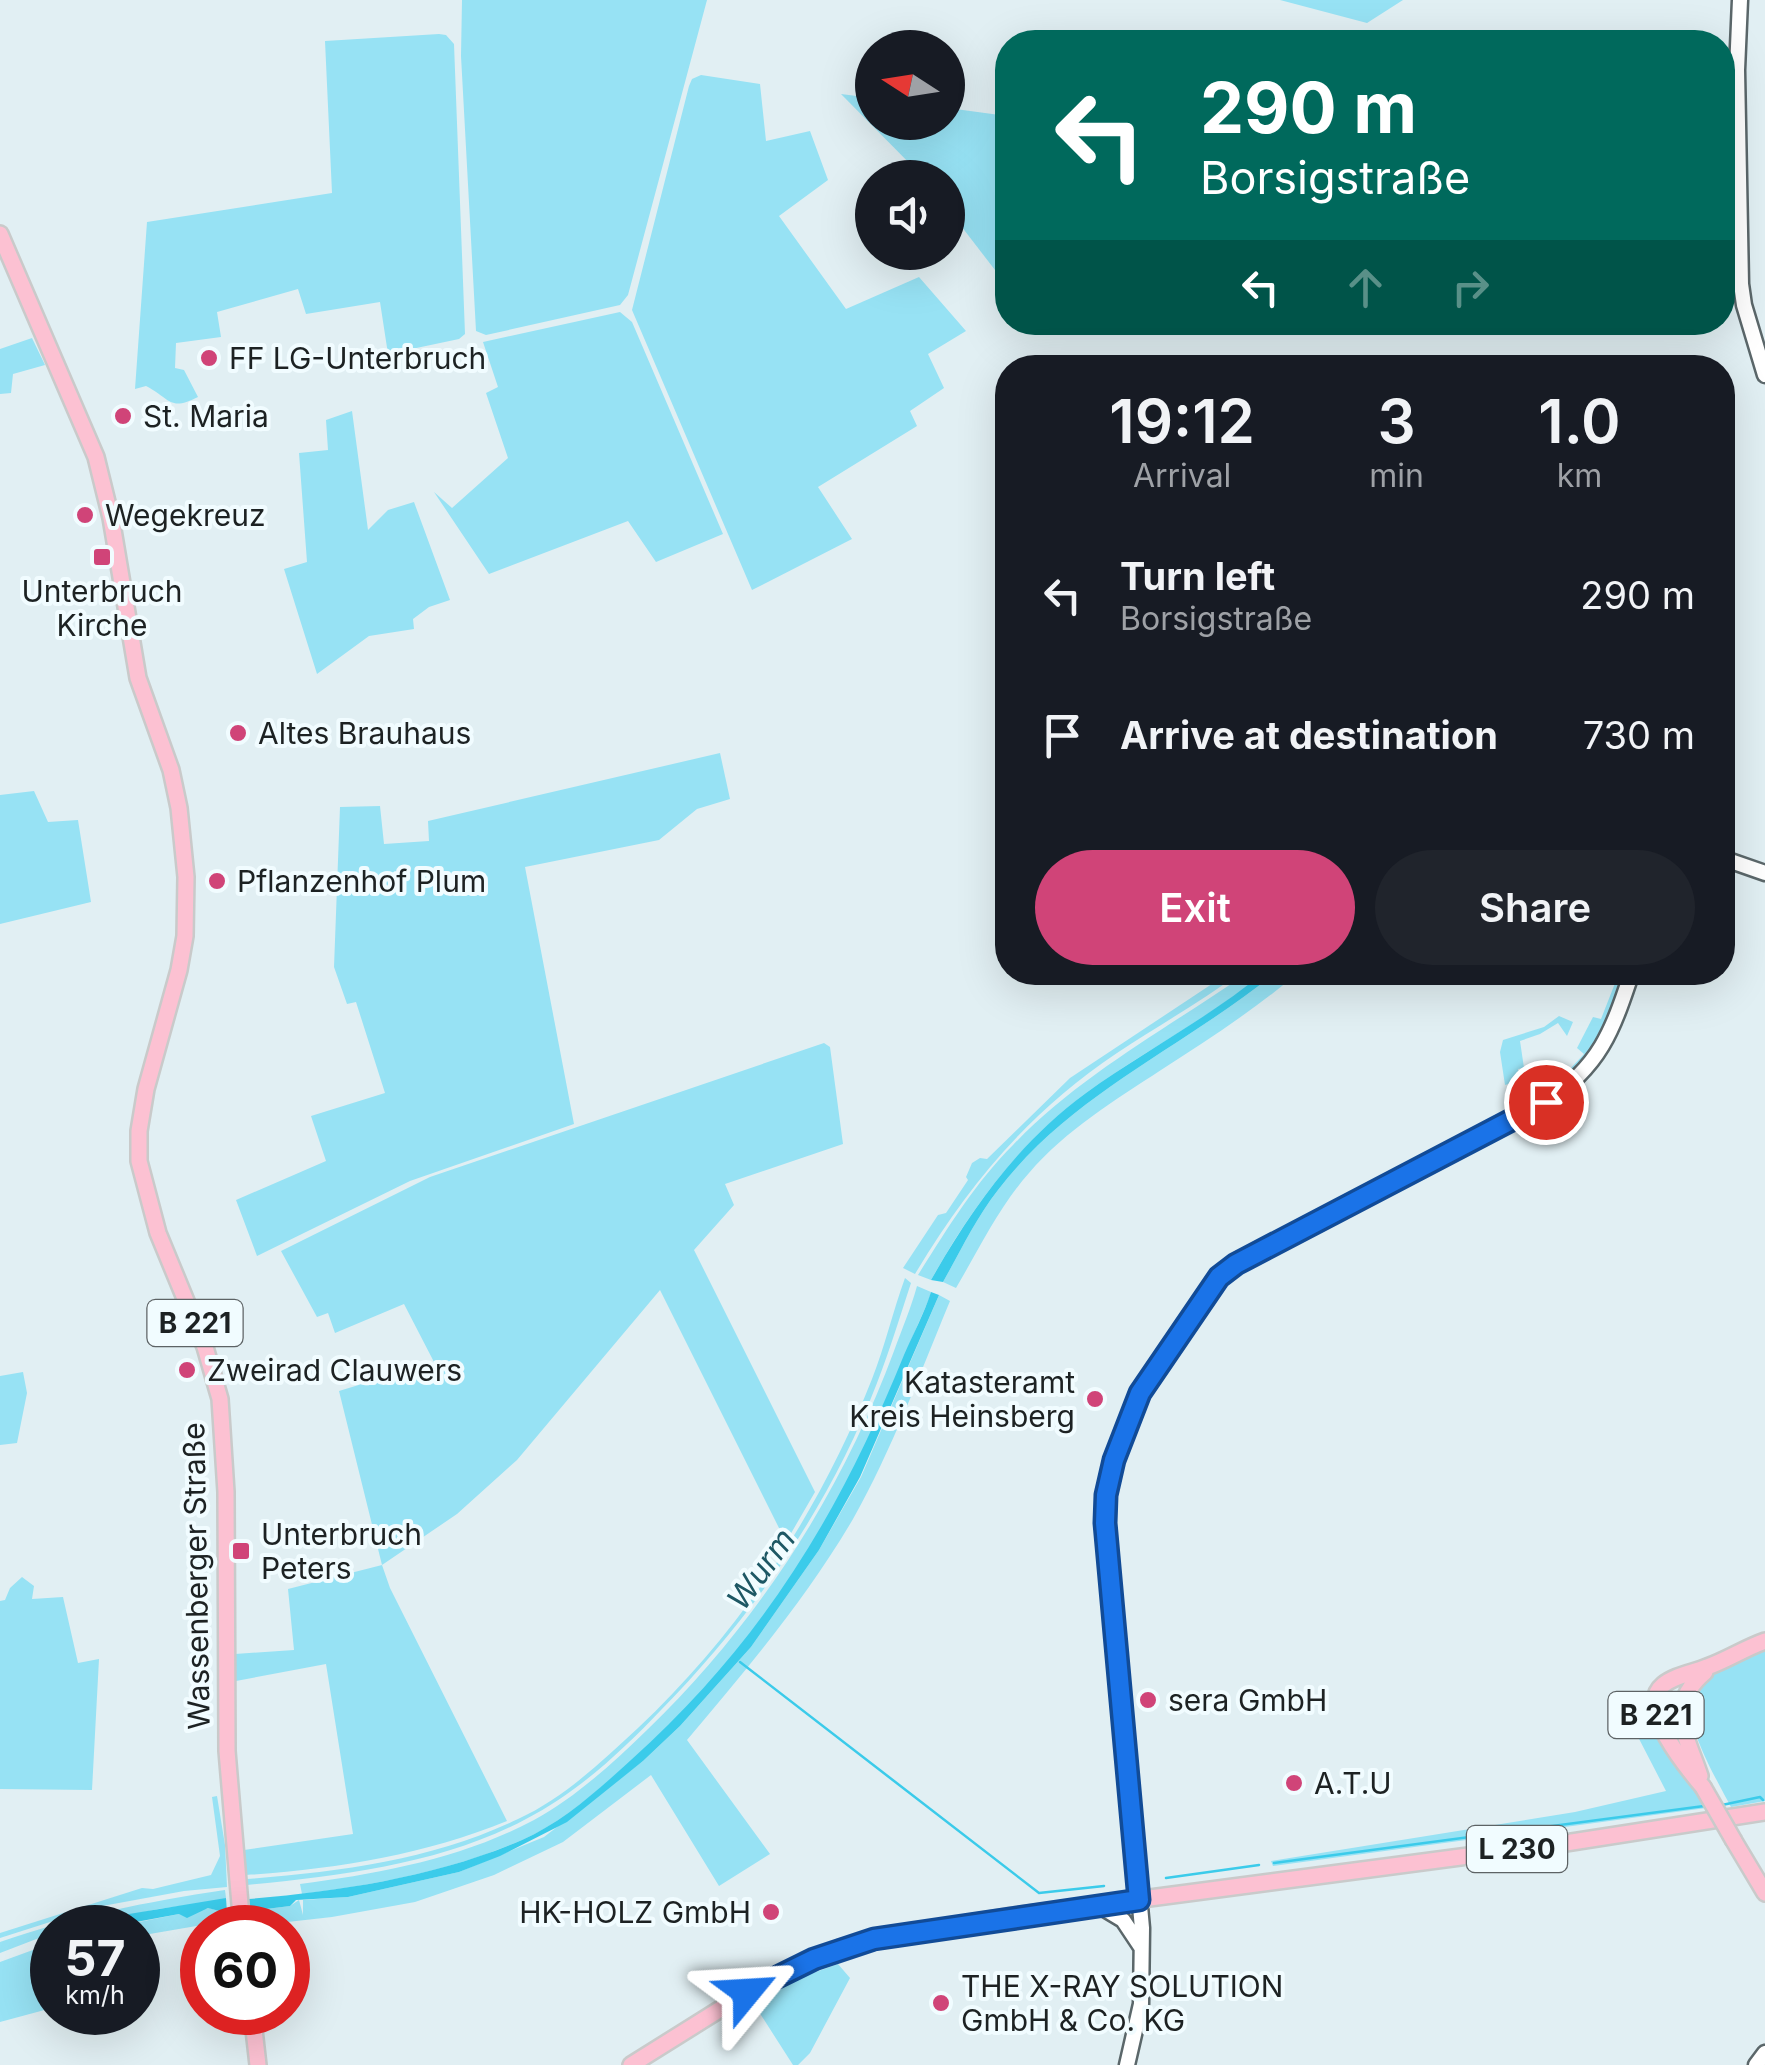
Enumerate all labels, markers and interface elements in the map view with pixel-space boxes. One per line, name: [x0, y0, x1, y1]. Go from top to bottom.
north arrow: [855, 30, 965, 140]
map controls: [855, 30, 965, 270]
text: 290 m: [1200, 65, 1417, 150]
icon: left: [1035, 70, 1165, 200]
text: Borsigstraße: [1200, 150, 1470, 205]
button: sound: [855, 160, 965, 270]
icon: left: [1233, 260, 1288, 315]
icon: ahead: [1338, 260, 1393, 315]
icon: right: [1443, 260, 1498, 315]
place label: FF LG-Unterbruch: [229, 340, 486, 376]
marker: FF LG-Unterbruch: [198, 347, 220, 369]
text: 19:12: [1109, 385, 1255, 457]
text: 3: [1378, 385, 1416, 457]
text: 1.0: [1538, 385, 1621, 457]
place label: St. Maria: [143, 398, 269, 434]
marker: St. Maria: [112, 405, 134, 427]
text: Arrival: [1133, 456, 1231, 495]
text: min: [1369, 456, 1424, 495]
text: km: [1557, 456, 1602, 495]
place label: Wegekreuz: [105, 497, 265, 533]
marker: Wegekreuz: [74, 504, 96, 526]
marker: Unterbruch Kirche: [91, 546, 113, 568]
text: Turn left: [1120, 553, 1275, 599]
icon: left: [1035, 568, 1090, 623]
text: 290 m: [1580, 572, 1695, 618]
place label: Unterbruch Kirche: [21, 573, 183, 643]
text: Borsigstraße: [1120, 599, 1312, 638]
icon: arrive: [1035, 708, 1090, 763]
text: Arrive at destination: [1120, 712, 1498, 758]
text: 730 m: [1583, 712, 1695, 758]
place label: Altes Brauhaus: [258, 715, 471, 751]
marker: Altes Brauhaus: [227, 722, 249, 744]
button: Exit: [1035, 850, 1355, 965]
button: Share: [1375, 850, 1695, 965]
place label: Pflanzenhof Plum: [237, 863, 486, 899]
marker: Pflanzenhof Plum: [206, 870, 228, 892]
pin: [1504, 1060, 1589, 1145]
icon: arrive: [1519, 1075, 1574, 1130]
road number: B 221: [148, 1300, 242, 1346]
place label: Zweirad Clauwers: [207, 1352, 462, 1388]
marker: Zweirad Clauwers: [176, 1359, 198, 1381]
place label: Katasteramt Kreis Heinsberg: [849, 1364, 1075, 1434]
marker: Katasteramt Kreis Heinsberg: [1084, 1388, 1106, 1410]
street label: Wassenberger Straße: [175, 1422, 217, 1730]
place label: Unterbruch Peters: [261, 1516, 422, 1586]
water label: Wurm: [718, 1521, 804, 1617]
marker: Unterbruch Peters: [230, 1540, 252, 1562]
place label: sera GmbH: [1168, 1682, 1327, 1718]
marker: sera GmbH: [1137, 1689, 1159, 1711]
road number: B 221: [1608, 1692, 1704, 1738]
place label: A.T.U: [1314, 1765, 1392, 1801]
marker: A.T.U: [1283, 1772, 1305, 1794]
road number: L 230: [1467, 1826, 1567, 1872]
place label: HK-HOLZ GmbH: [519, 1894, 751, 1930]
marker: HK-HOLZ GmbH: [760, 1901, 782, 1923]
speed limit sign: 60: [180, 1905, 310, 2035]
text: 57: [64, 1928, 126, 1988]
position arrow: [695, 1940, 799, 2044]
place label: THE X-RAY SOLUTION GmbH & Co. KG: [961, 1968, 1283, 2038]
text: km/h: [65, 1980, 125, 2010]
marker: THE X-RAY SOLUTION GmbH & Co. KG: [930, 1992, 952, 2014]

